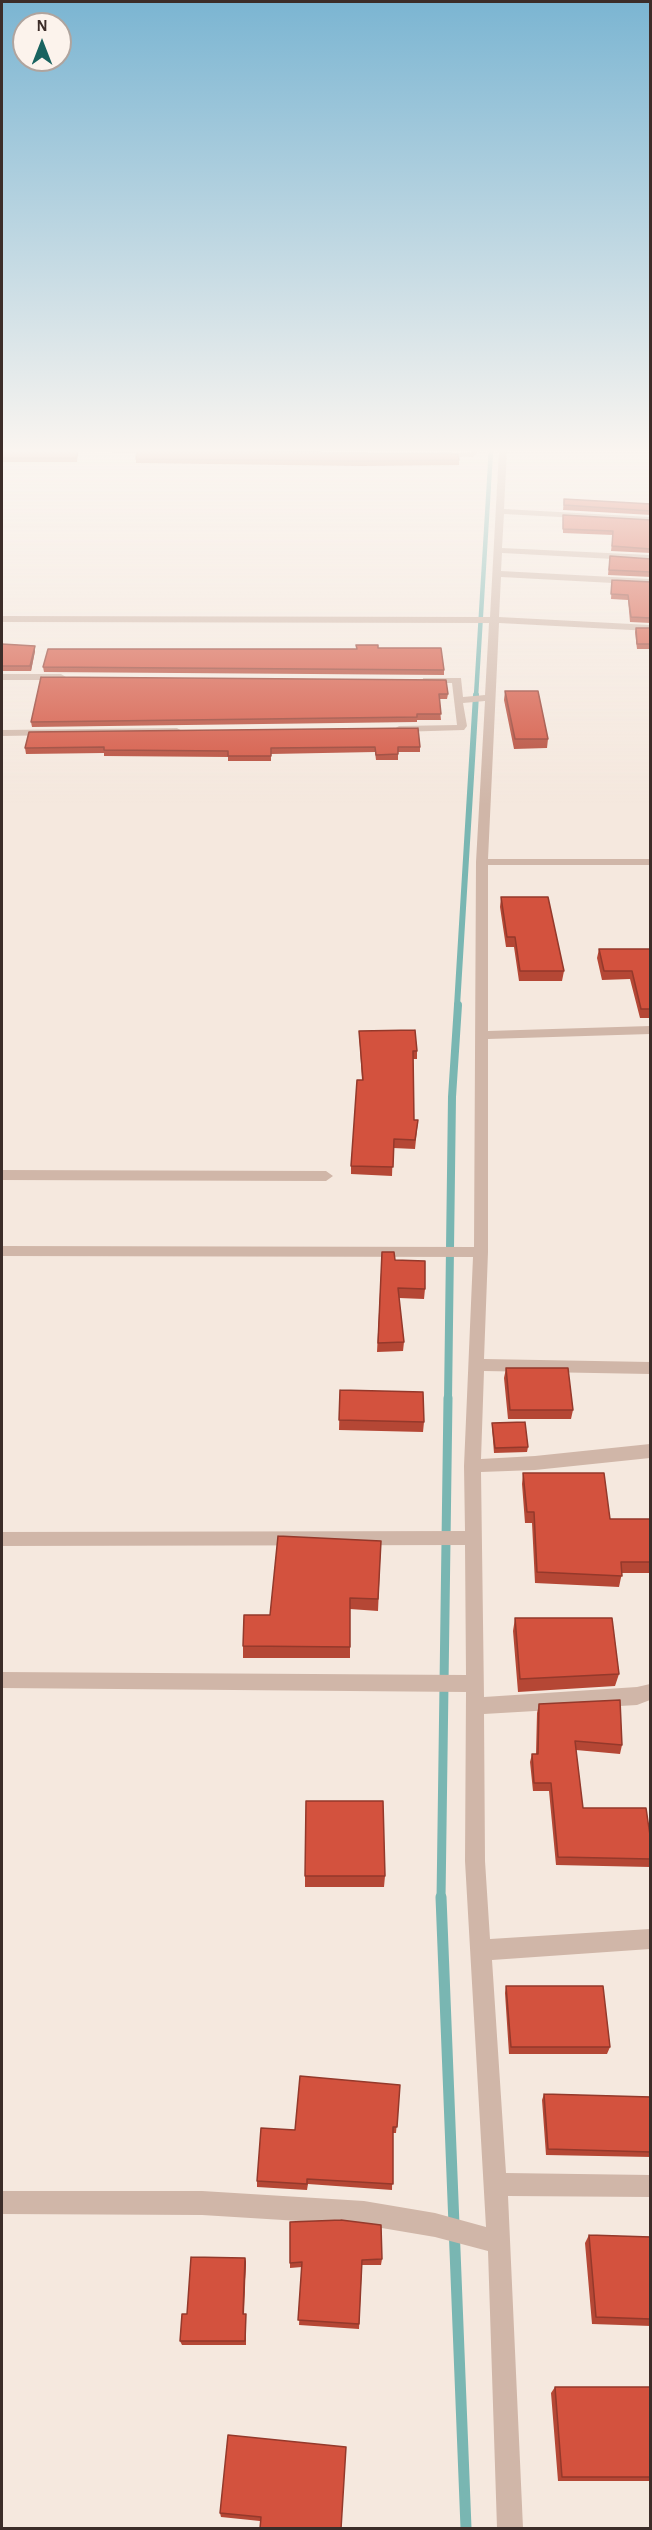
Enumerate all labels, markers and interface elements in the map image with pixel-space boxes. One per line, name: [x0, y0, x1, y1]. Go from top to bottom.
north arrow: [12, 12, 72, 72]
text: N: [36, 18, 48, 34]

